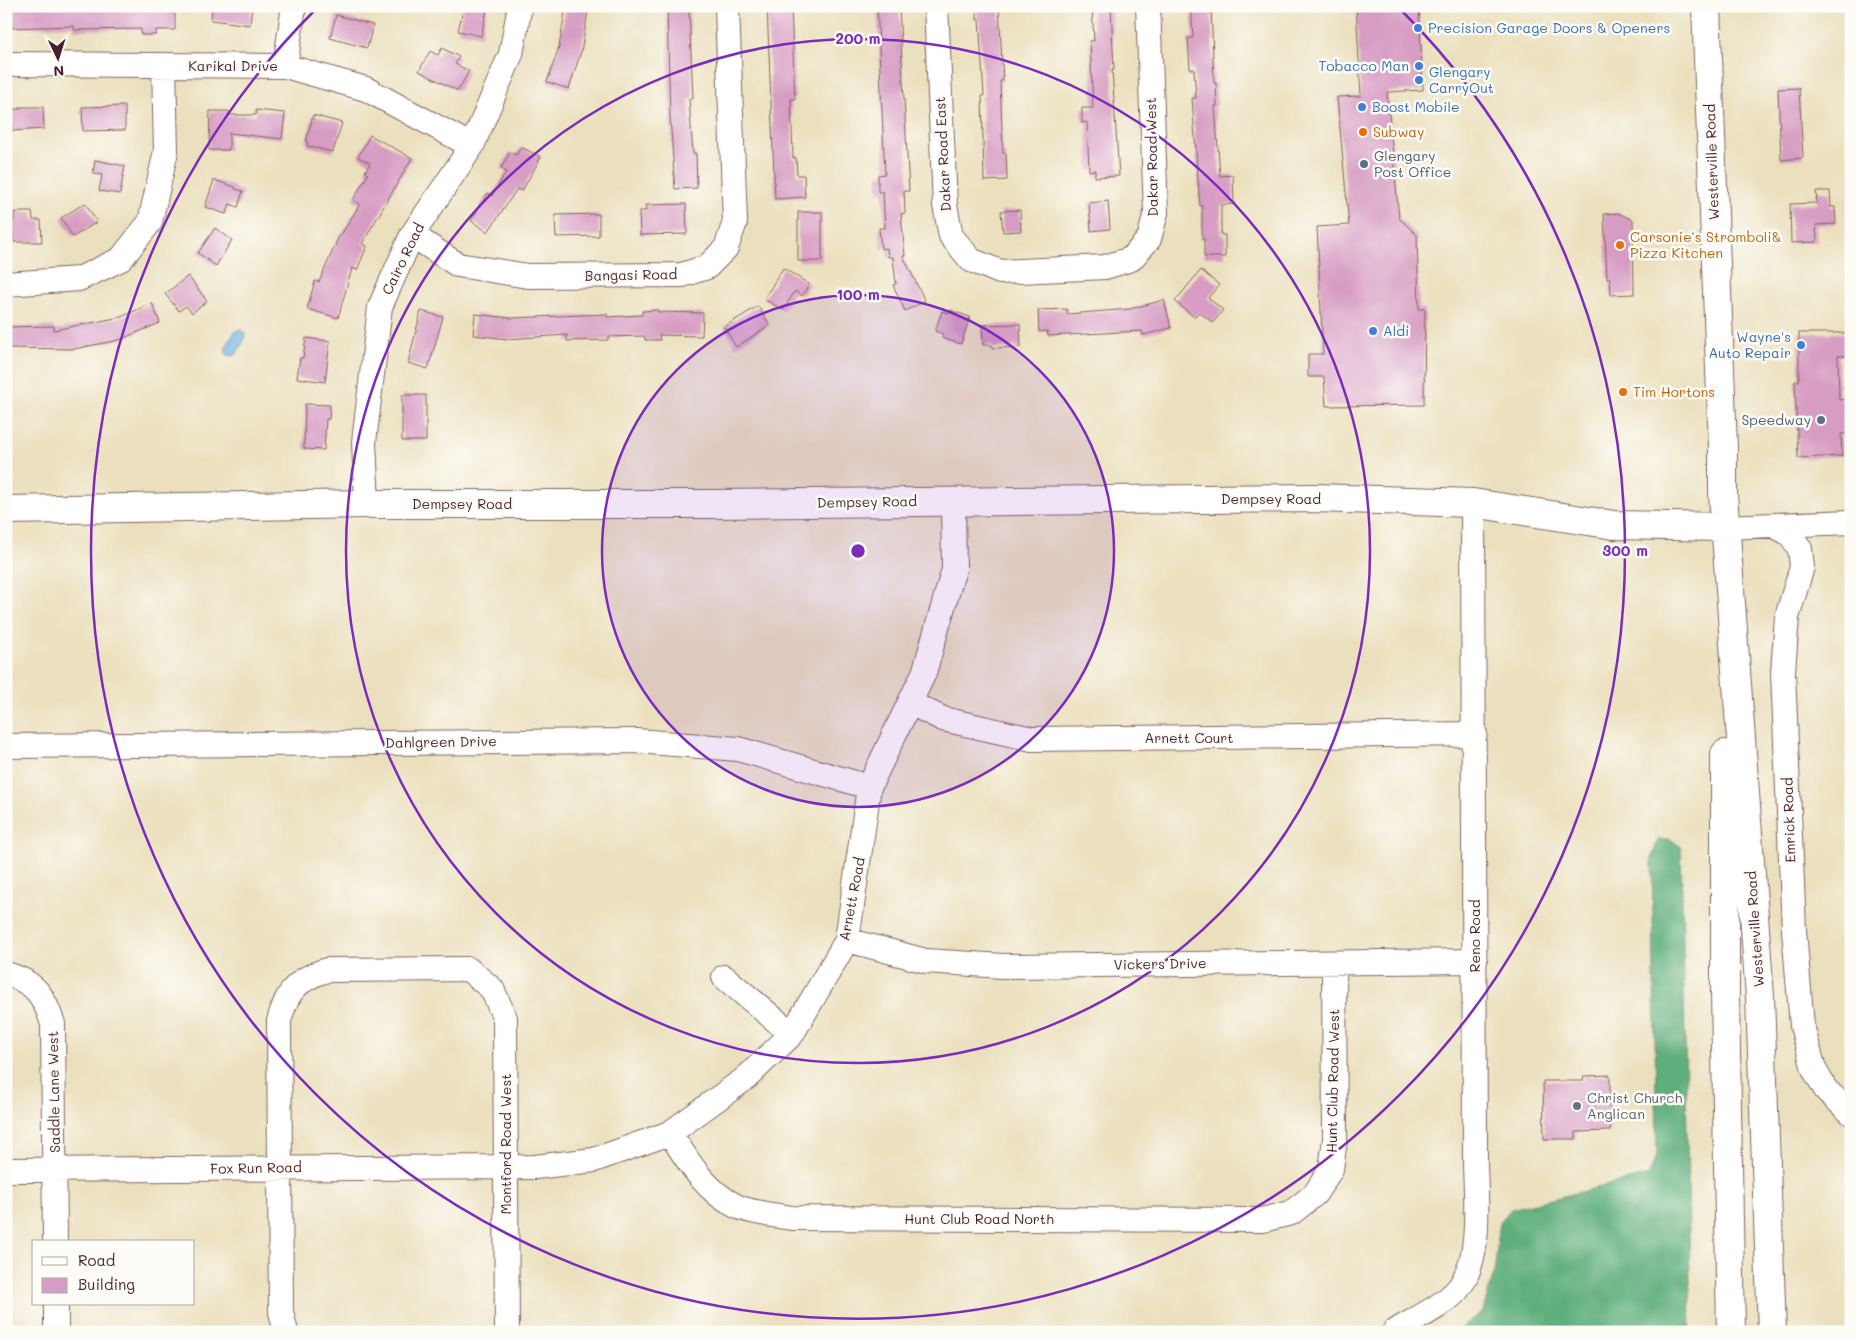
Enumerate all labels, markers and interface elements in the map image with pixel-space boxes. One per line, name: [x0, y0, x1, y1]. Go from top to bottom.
place label: Precision Garage Doors & Openers: [1428, 18, 1670, 37]
marker: Precision Garage Doors & Openers: [1412, 22, 1424, 34]
text: 200 m: [836, 28, 881, 48]
north arrow: [32, 32, 82, 82]
street label: Karikal Drive: [188, 56, 278, 75]
place label: Tobacco Man: [1318, 56, 1409, 75]
marker: Tobacco Man: [1413, 60, 1425, 72]
text: N: [53, 62, 65, 81]
place label: Glengary CarryOut: [1429, 62, 1494, 97]
marker: Glengary CarryOut: [1413, 74, 1425, 86]
street label: Dakar Road East: [930, 96, 955, 212]
street label: Dakar Road West: [1141, 97, 1162, 217]
place label: Boost Mobile: [1372, 97, 1460, 116]
marker: Boost Mobile: [1356, 101, 1368, 113]
street label: Westerville Road: [1700, 103, 1723, 220]
place label: Subway: [1373, 122, 1424, 141]
marker: Subway: [1357, 126, 1369, 138]
place label: Glengary Post Office: [1374, 146, 1451, 181]
marker: Glengary Post Office: [1358, 158, 1370, 170]
street label: Cairo Road: [377, 220, 428, 298]
place label: Carsonie's Stromboli& Pizza Kitchen: [1630, 227, 1782, 262]
marker: Carsonie's Stromboli& Pizza Kitchen: [1614, 239, 1626, 251]
street label: Bangasi Road: [585, 264, 677, 285]
text: 100 m: [836, 284, 880, 304]
place label: Aldi: [1383, 321, 1409, 340]
marker: Aldi: [1367, 325, 1379, 337]
place label: Wayne's Auto Repair: [1708, 327, 1791, 362]
marker: Wayne's Auto Repair: [1795, 339, 1807, 351]
place label: Tim Hortons: [1633, 382, 1715, 401]
marker: Tim Hortons: [1617, 386, 1629, 398]
place label: Speedway: [1741, 410, 1811, 429]
marker: Speedway: [1815, 414, 1827, 426]
street label: Dempsey Road: [1221, 489, 1321, 508]
street label: Dempsey Road: [817, 491, 917, 512]
street label: Dempsey Road: [412, 494, 512, 513]
text: 300 m: [1602, 540, 1648, 560]
centre of rings: [849, 542, 867, 560]
street label: Arnett Court: [1144, 728, 1234, 747]
street label: Dahlgreen Drive: [385, 731, 497, 752]
street label: Emrick Road: [1778, 777, 1799, 863]
street label: Arnett Road: [834, 855, 869, 942]
street label: Westerville Road: [1741, 870, 1768, 988]
street label: Reno Road: [1465, 899, 1484, 973]
street label: Vickers Drive: [1113, 953, 1207, 974]
street label: Hunt Club Road West: [1322, 1009, 1343, 1153]
street label: Saddle Lane West: [43, 1031, 64, 1153]
street label: Montford Road West: [496, 1074, 515, 1214]
place label: Christ Church Anglican: [1587, 1088, 1682, 1123]
marker: Christ Church Anglican: [1571, 1100, 1583, 1112]
street label: Fox Run Road: [210, 1157, 302, 1178]
street label: Hunt Club Road North: [904, 1209, 1054, 1228]
legend: [32, 1240, 195, 1306]
text: Road: [78, 1250, 115, 1270]
text: Building: [78, 1274, 135, 1294]

